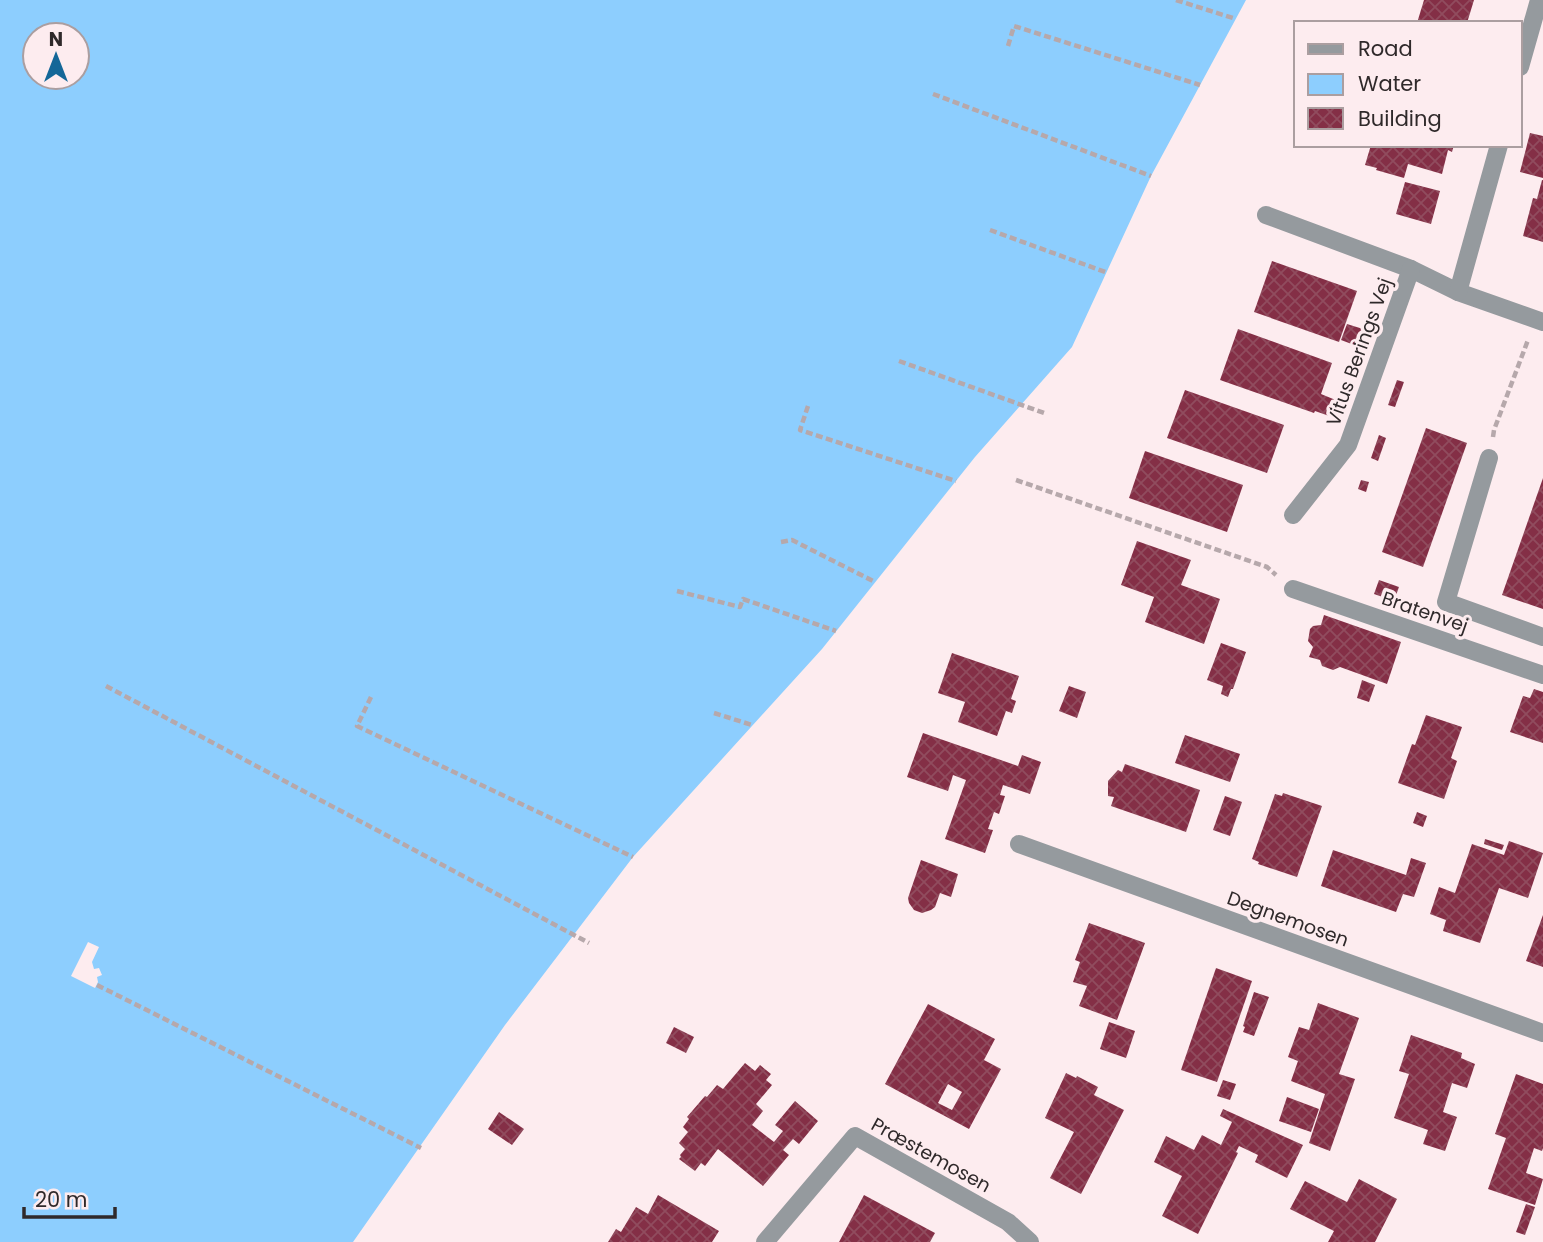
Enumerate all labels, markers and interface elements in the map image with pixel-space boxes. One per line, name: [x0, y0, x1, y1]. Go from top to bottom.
north arrow: [21, 21, 91, 91]
legend: [1294, 21, 1522, 147]
text: N: [49, 26, 63, 53]
text: Road: [1358, 34, 1413, 63]
text: Water: [1358, 69, 1421, 98]
text: Building: [1358, 104, 1442, 133]
street label: Vitus Berings Vej: [1320, 274, 1398, 430]
street label: Bratenvej: [1378, 585, 1472, 639]
street label: Degnemosen: [1223, 884, 1353, 954]
street label: Præstemosen: [866, 1111, 996, 1199]
scale bar: [24, 1176, 116, 1220]
text: 20 m: [35, 1185, 88, 1214]

